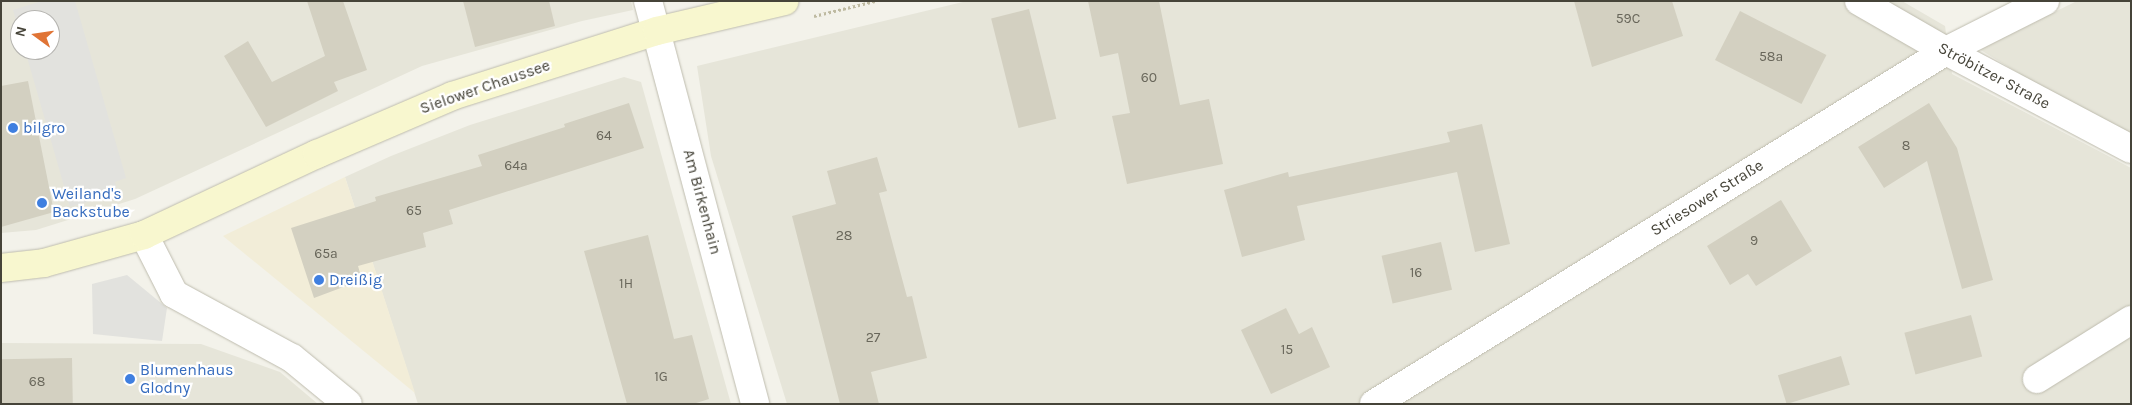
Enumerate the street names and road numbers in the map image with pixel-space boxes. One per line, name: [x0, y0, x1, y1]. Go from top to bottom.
street label: Ströbitzer Straße: [1935, 38, 2053, 114]
street label: Sielower Chaussee: [417, 56, 553, 118]
street label: Am Birkenhain: [679, 147, 725, 257]
street label: Striesower Straße: [1647, 156, 1767, 240]

